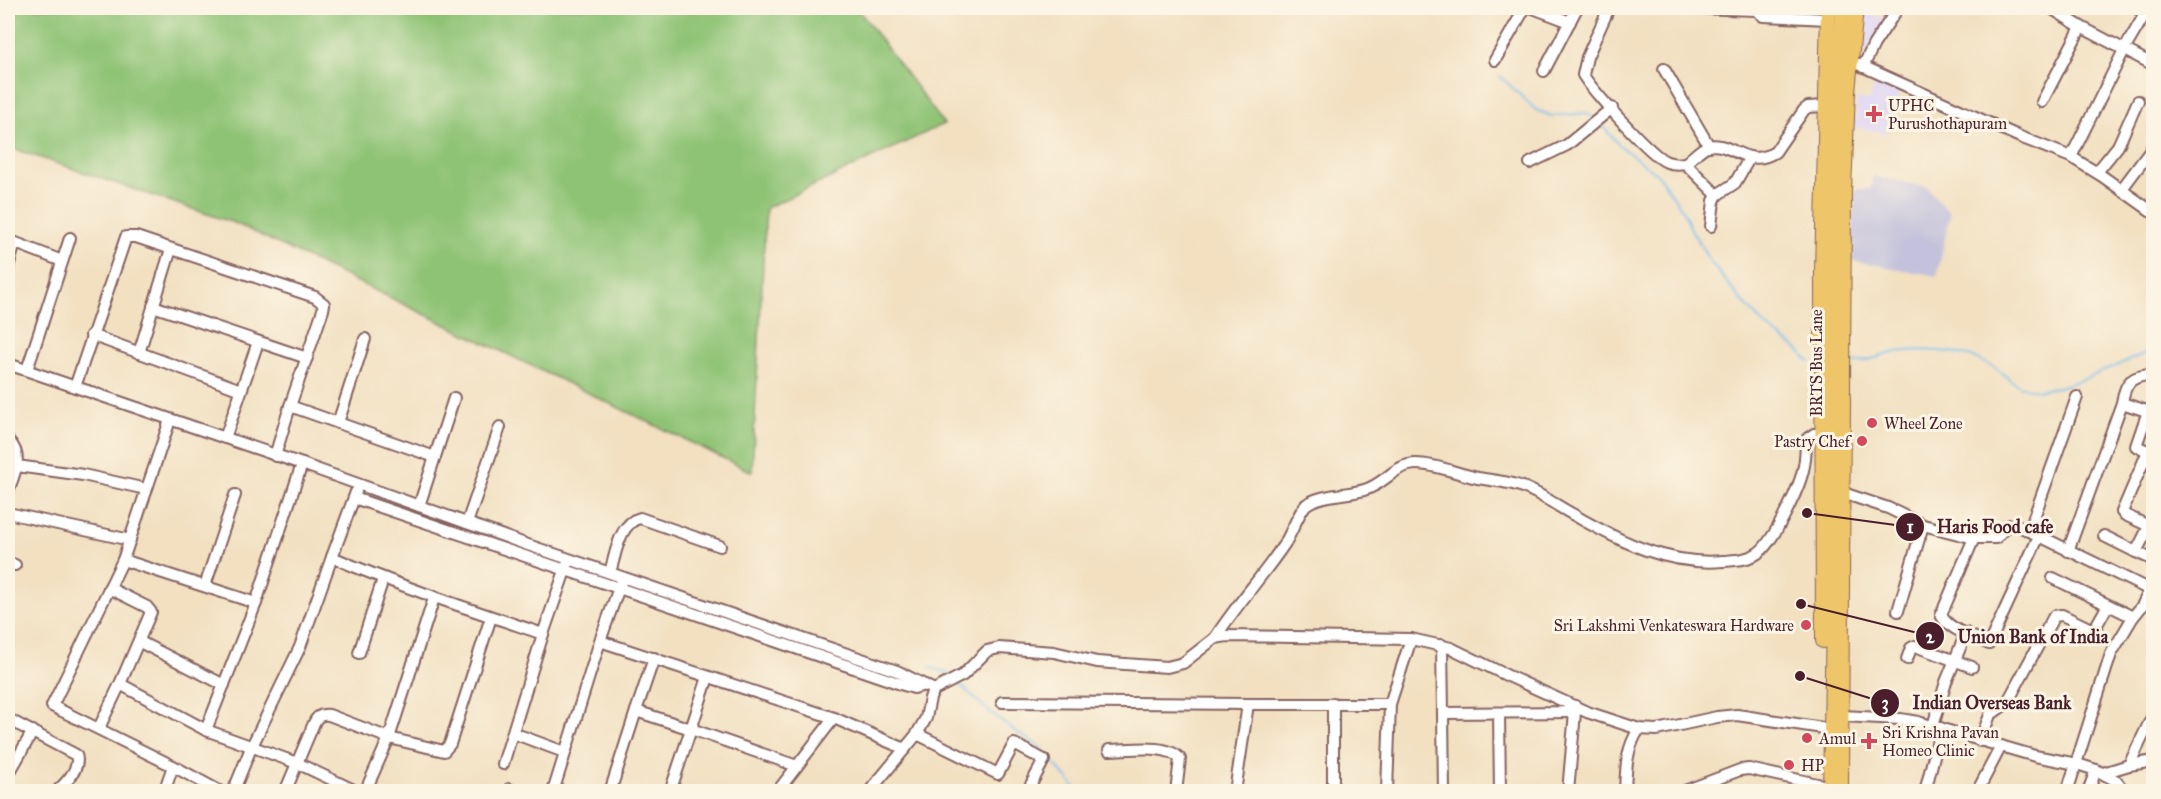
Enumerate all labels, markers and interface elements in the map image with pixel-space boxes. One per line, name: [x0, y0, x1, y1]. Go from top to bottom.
place label: UPHC Purushothapuram: [1888, 96, 2008, 133]
marker: UPHC Purushothapuram: [1865, 105, 1883, 123]
street label: BRTS Bus Lane: [1807, 309, 1826, 417]
place label: Wheel Zone: [1884, 414, 1963, 433]
marker: Wheel Zone: [1865, 416, 1879, 430]
place label: Pastry Chef: [1774, 432, 1853, 451]
marker: Pastry Chef: [1855, 434, 1869, 448]
callout: Haris Food cafe: [1895, 509, 2065, 545]
text: 1: [1906, 516, 1914, 538]
text: Haris Food cafe: [1937, 516, 2054, 538]
place label: Sri Lakshmi Venkateswara Hardware: [1554, 616, 1794, 635]
marker: Sri Lakshmi Venkateswara Hardware: [1799, 618, 1813, 632]
callout: Union Bank of India: [1915, 618, 2120, 654]
text: 2: [1926, 626, 1936, 648]
text: Union Bank of India: [1958, 626, 2109, 648]
callout: Indian Overseas Bank: [1870, 685, 2083, 721]
text: 3: [1881, 692, 1889, 715]
text: Indian Overseas Bank: [1913, 692, 2072, 714]
place label: Sri Krishna Pavan Homeo Clinic: [1882, 723, 1999, 760]
place label: Amul: [1818, 729, 1857, 748]
marker: Amul: [1800, 731, 1814, 745]
marker: Sri Krishna Pavan Homeo Clinic: [1860, 732, 1878, 750]
place label: HP: [1801, 756, 1824, 775]
marker: HP: [1782, 758, 1796, 772]

